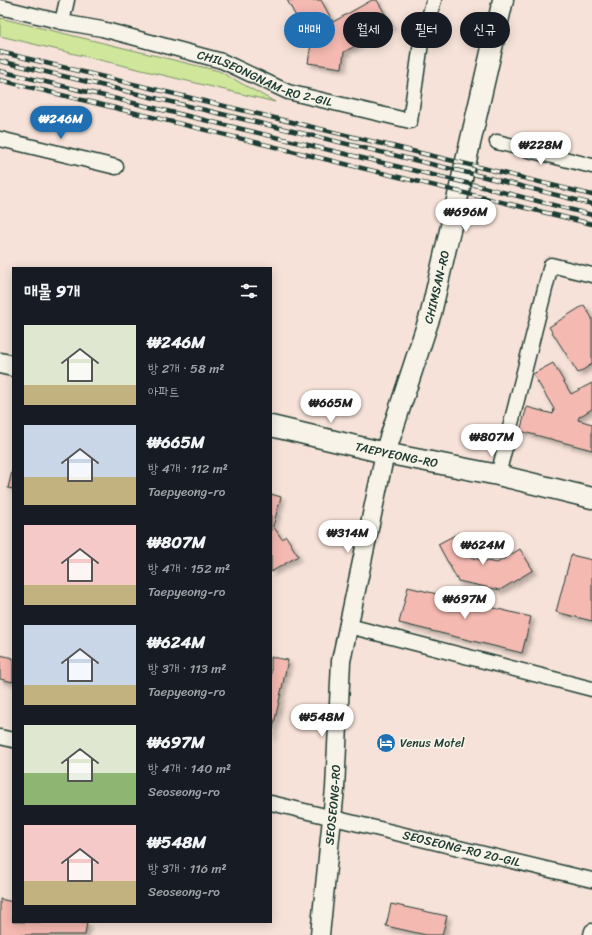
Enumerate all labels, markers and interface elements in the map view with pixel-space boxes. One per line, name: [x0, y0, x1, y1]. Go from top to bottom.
chip: 매매: [284, 12, 335, 48]
chip: 월세: [343, 12, 393, 48]
chip: 필터: [401, 12, 452, 48]
chip: 신규: [460, 12, 510, 48]
street label: CHILSEONGNAM-RO 2-GIL: [195, 44, 335, 113]
pin: ₩246M: [33, 106, 89, 140]
text: ₩246M: [39, 107, 83, 130]
pin: ₩228M: [513, 132, 569, 166]
text: ₩228M: [519, 133, 563, 156]
pin: ₩696M: [438, 199, 494, 233]
text: ₩696M: [444, 200, 488, 223]
street label: CHIMSAN-RO: [417, 248, 456, 327]
text: 매물 9개: [24, 276, 80, 306]
icon: filters: [238, 280, 260, 302]
text: ₩246M: [148, 327, 205, 357]
icon: home: [56, 341, 104, 389]
text: 방 2개 · 58 m²: [148, 357, 224, 380]
text: 아파트: [148, 380, 179, 403]
pin: ₩665M: [303, 390, 359, 424]
text: ₩665M: [309, 391, 353, 414]
pin: ₩807M: [464, 424, 520, 458]
text: ₩807M: [470, 425, 514, 448]
text: ₩665M: [148, 427, 205, 457]
street label: TAEPYEONG-RO: [353, 435, 440, 474]
icon: home: [56, 441, 104, 489]
text: 방 4개 · 112 m²: [148, 457, 228, 480]
text: Taepyeong-ro: [148, 480, 225, 503]
pin: ₩314M: [320, 520, 376, 554]
text: ₩314M: [327, 521, 369, 544]
text: ₩807M: [148, 527, 206, 557]
pin: ₩624M: [455, 532, 511, 566]
text: ₩624M: [461, 533, 505, 556]
icon: home: [56, 541, 104, 589]
text: 방 4개 · 152 m²: [148, 557, 230, 580]
text: Taepyeong-ro: [148, 580, 225, 603]
pin: ₩697M: [437, 586, 493, 620]
text: ₩697M: [443, 587, 487, 610]
text: ₩624M: [148, 627, 205, 657]
icon: home: [56, 641, 104, 689]
text: 방 3개 · 113 m²: [148, 657, 226, 680]
text: Taepyeong-ro: [148, 680, 225, 703]
pin: ₩548M: [294, 704, 350, 738]
text: ₩548M: [300, 705, 344, 728]
text: ₩697M: [148, 727, 205, 757]
hotel icon: Venus Motel: [375, 732, 397, 754]
place label: Venus Motel: [400, 732, 465, 754]
icon: home: [56, 741, 104, 789]
text: 방 4개 · 140 m²: [148, 757, 231, 780]
street label: SEOSEONG-RO: [318, 764, 347, 846]
text: Seoseong-ro: [148, 780, 220, 803]
street label: SEOSEONG-RO 20-GIL: [400, 824, 523, 874]
text: ₩548M: [148, 827, 206, 857]
icon: home: [56, 841, 104, 889]
text: 방 3개 · 116 m²: [148, 857, 227, 880]
text: Seoseong-ro: [148, 880, 220, 903]

